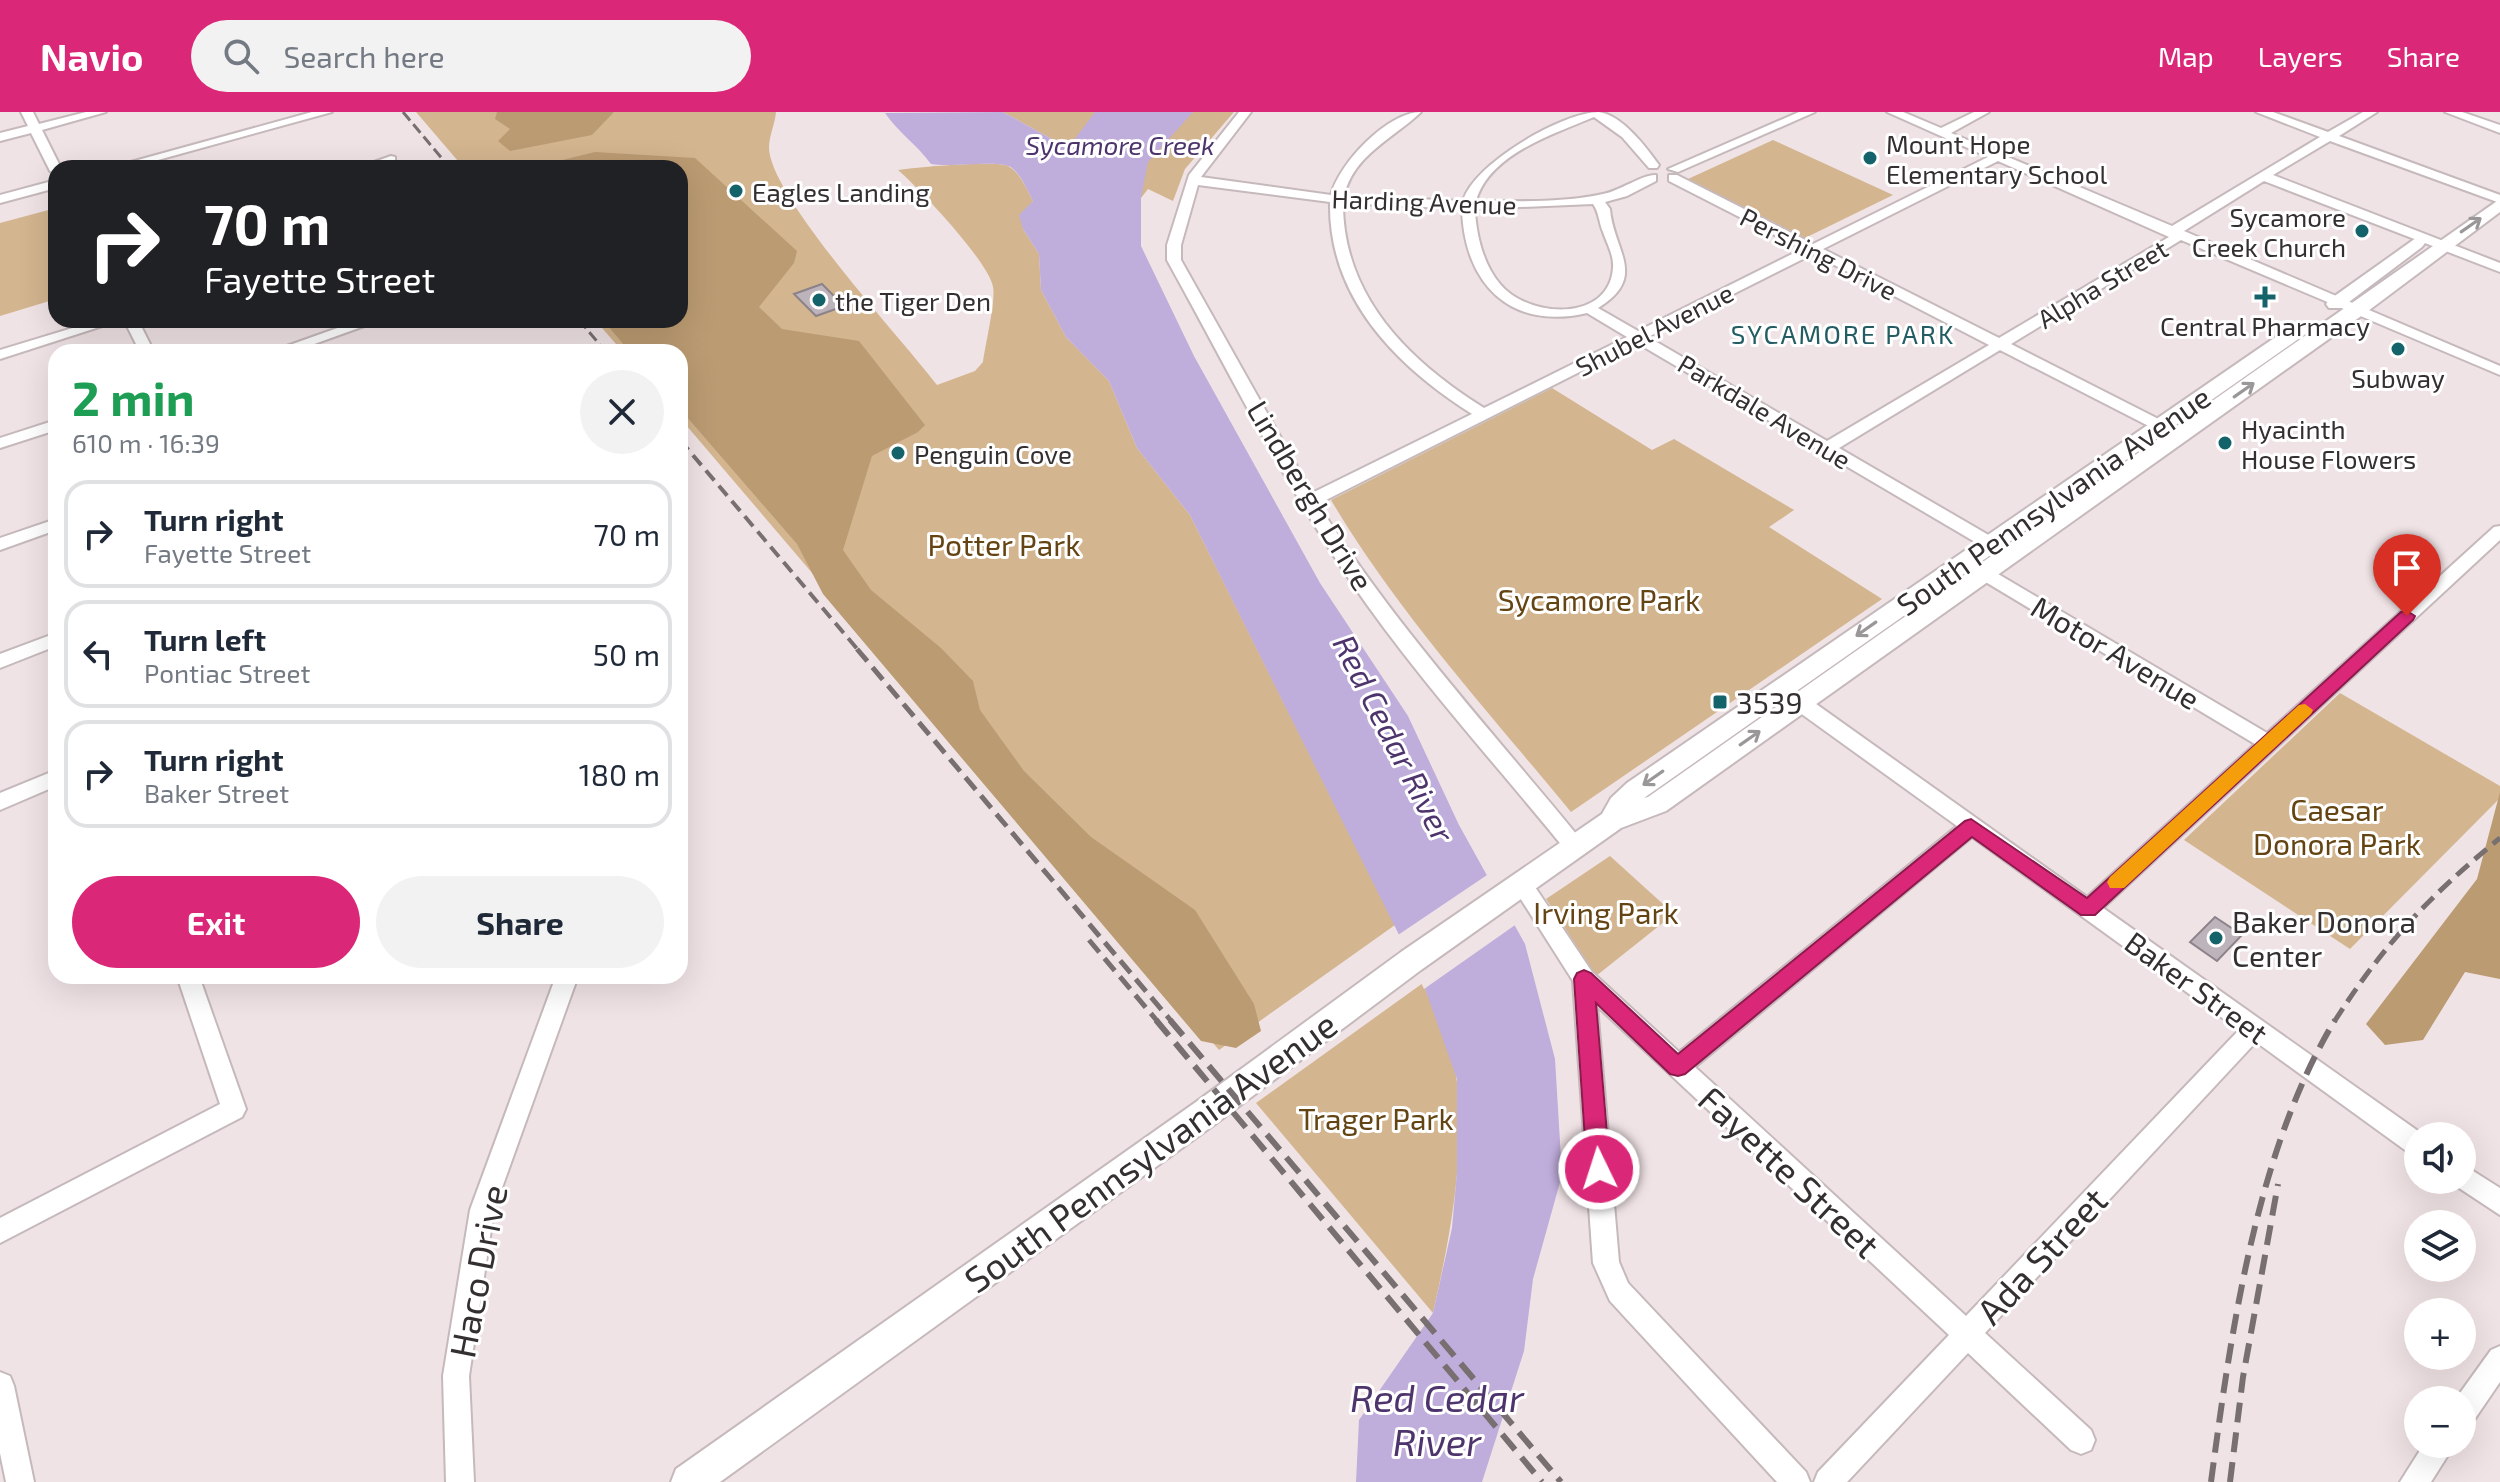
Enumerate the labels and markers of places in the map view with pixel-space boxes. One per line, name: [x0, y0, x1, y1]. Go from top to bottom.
place label: Mount Hope Elementary School: [1886, 128, 2108, 189]
marker: Mount Hope Elementary School: [1861, 149, 1879, 167]
place label: Eagles Landing: [752, 176, 930, 207]
marker: Eagles Landing: [727, 182, 745, 200]
place label: Sycamore Creek Church: [2192, 201, 2346, 262]
marker: Sycamore Creek Church: [2353, 222, 2371, 240]
place label: the Tiger Den: [835, 285, 991, 316]
marker: Central Pharmacy: [2256, 288, 2274, 306]
marker: the Tiger Den: [810, 291, 828, 309]
place label: Central Pharmacy: [2160, 310, 2370, 341]
marker: Subway: [2389, 340, 2407, 358]
place label: Subway: [2351, 362, 2445, 393]
place label: Hyacinth House Flowers: [2241, 413, 2416, 474]
marker: Hyacinth House Flowers: [2216, 434, 2234, 452]
place label: Penguin Cove: [914, 438, 1072, 469]
marker: Penguin Cove: [889, 444, 907, 462]
pin: [2373, 534, 2441, 616]
place label: 3539: [1736, 684, 1803, 720]
marker: 3539: [1711, 693, 1729, 711]
place label: Baker Donora Center: [2232, 903, 2416, 973]
marker: Baker Donora Center: [2207, 929, 2225, 947]

